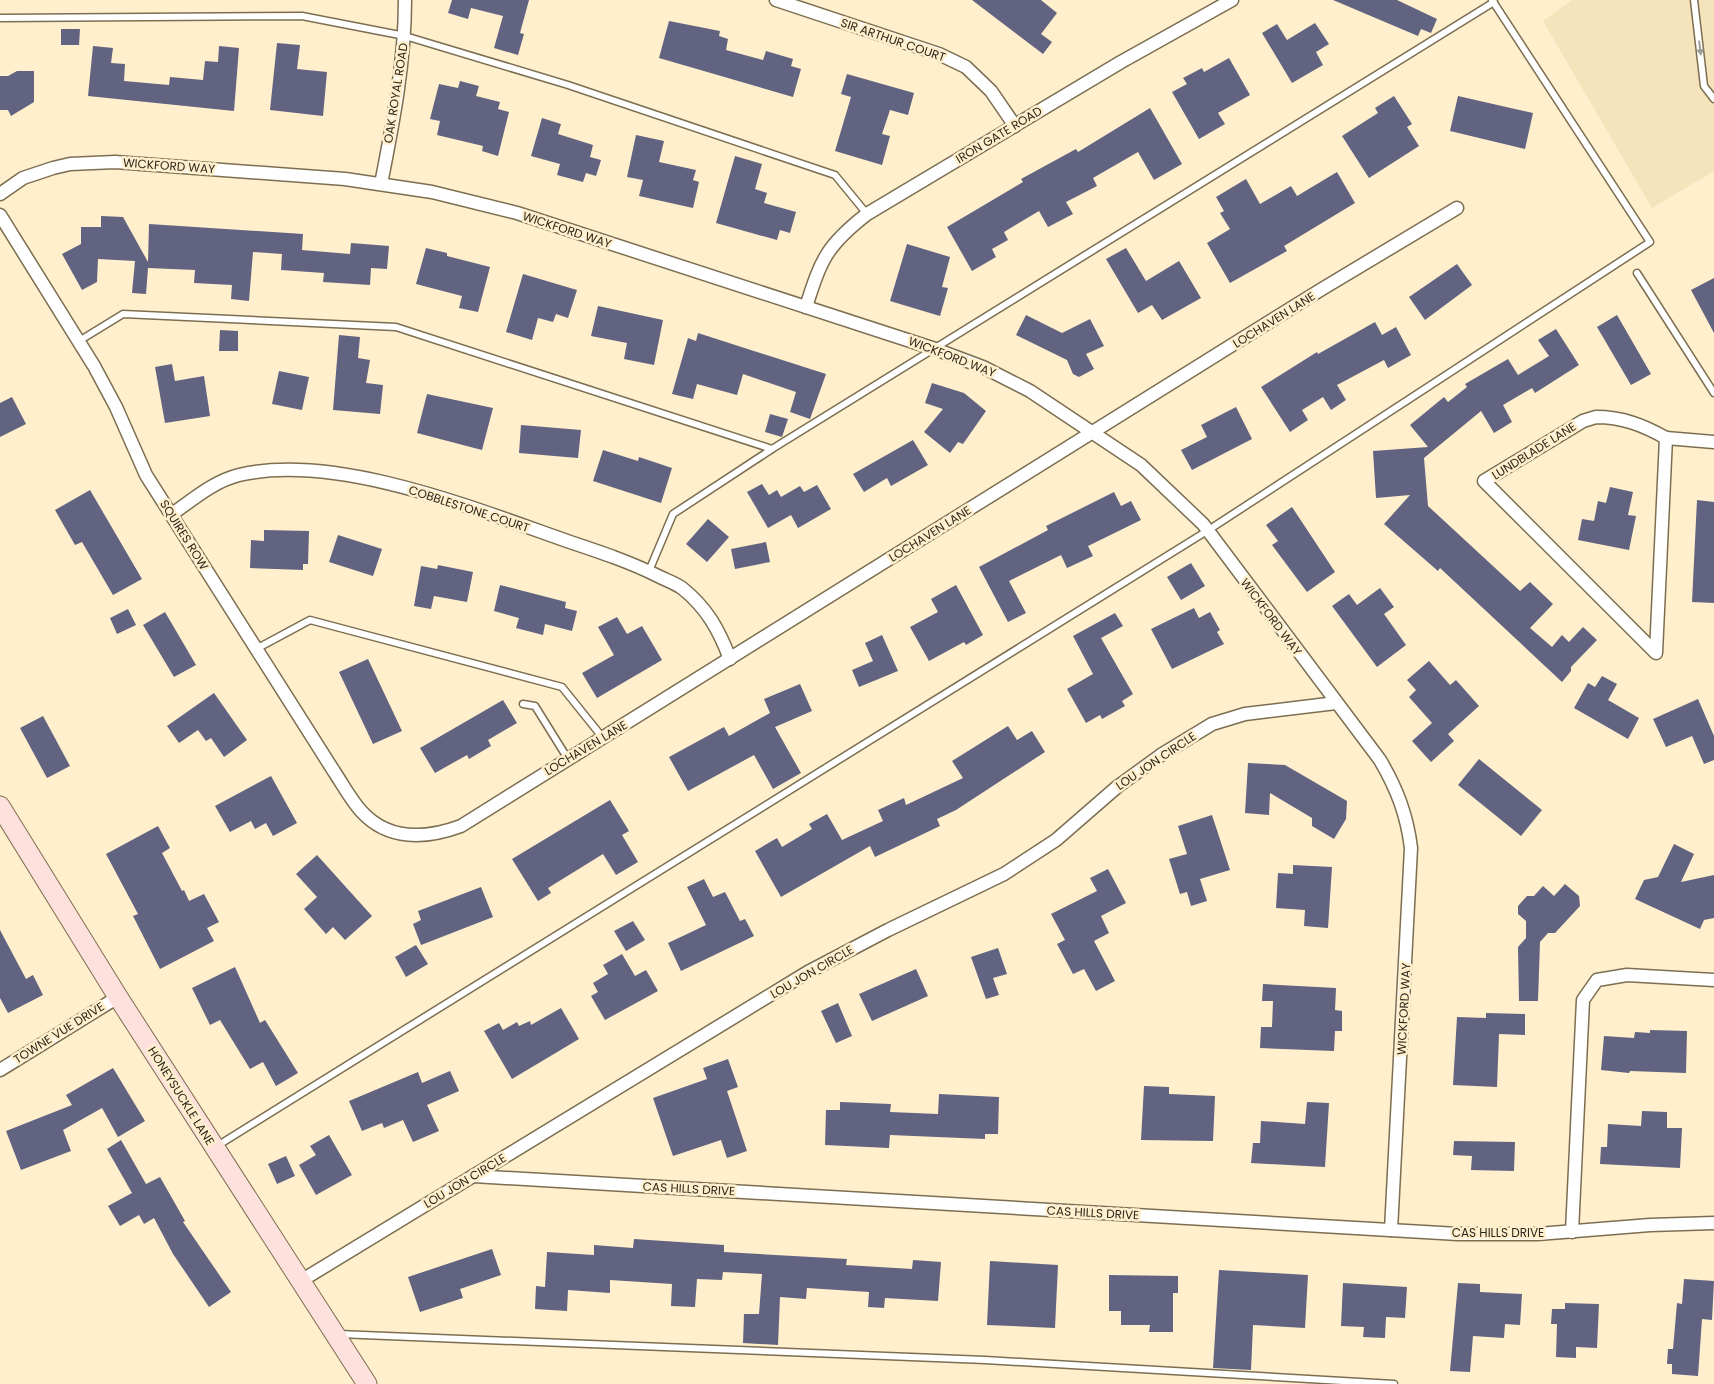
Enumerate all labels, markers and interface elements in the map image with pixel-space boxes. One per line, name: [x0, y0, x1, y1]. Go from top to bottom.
street label: SIR ARTHUR COURT: [838, 14, 948, 66]
street label: OAK ROYAL ROAD: [379, 41, 412, 144]
one-way arrow: [1696, 41, 1704, 57]
street label: IRON GATE ROAD: [952, 102, 1045, 167]
street label: WICKFORD WAY: [122, 154, 216, 177]
street label: WICKFORD WAY: [521, 207, 614, 252]
street label: LOCHAVEN LANE: [1229, 287, 1318, 352]
street label: WICKFORD WAY: [906, 332, 998, 381]
street label: LUNDBLADE LANE: [1488, 418, 1579, 483]
street label: COBBLESTONE COURT: [407, 481, 532, 536]
street label: SQUIRES ROW: [156, 496, 213, 573]
street label: LOCHAVEN LANE: [885, 501, 974, 566]
street label: WICKFORD WAY: [1237, 575, 1306, 659]
street label: LOCHAVEN LANE: [541, 716, 630, 779]
street label: LOU JON CIRCLE: [1112, 727, 1199, 794]
street label: LOU JON CIRCLE: [767, 941, 856, 1002]
street label: WICKFORD WAY: [1393, 962, 1414, 1056]
street label: TOWNE VUE DRIVE: [10, 998, 107, 1067]
street label: HONEYSUCKLE LANE: [144, 1043, 219, 1148]
street label: LOU JON CIRCLE: [420, 1149, 509, 1212]
street label: CAS HILLS DRIVE: [642, 1178, 736, 1199]
street label: CAS HILLS DRIVE: [1046, 1202, 1140, 1223]
street label: CAS HILLS DRIVE: [1452, 1224, 1544, 1241]

